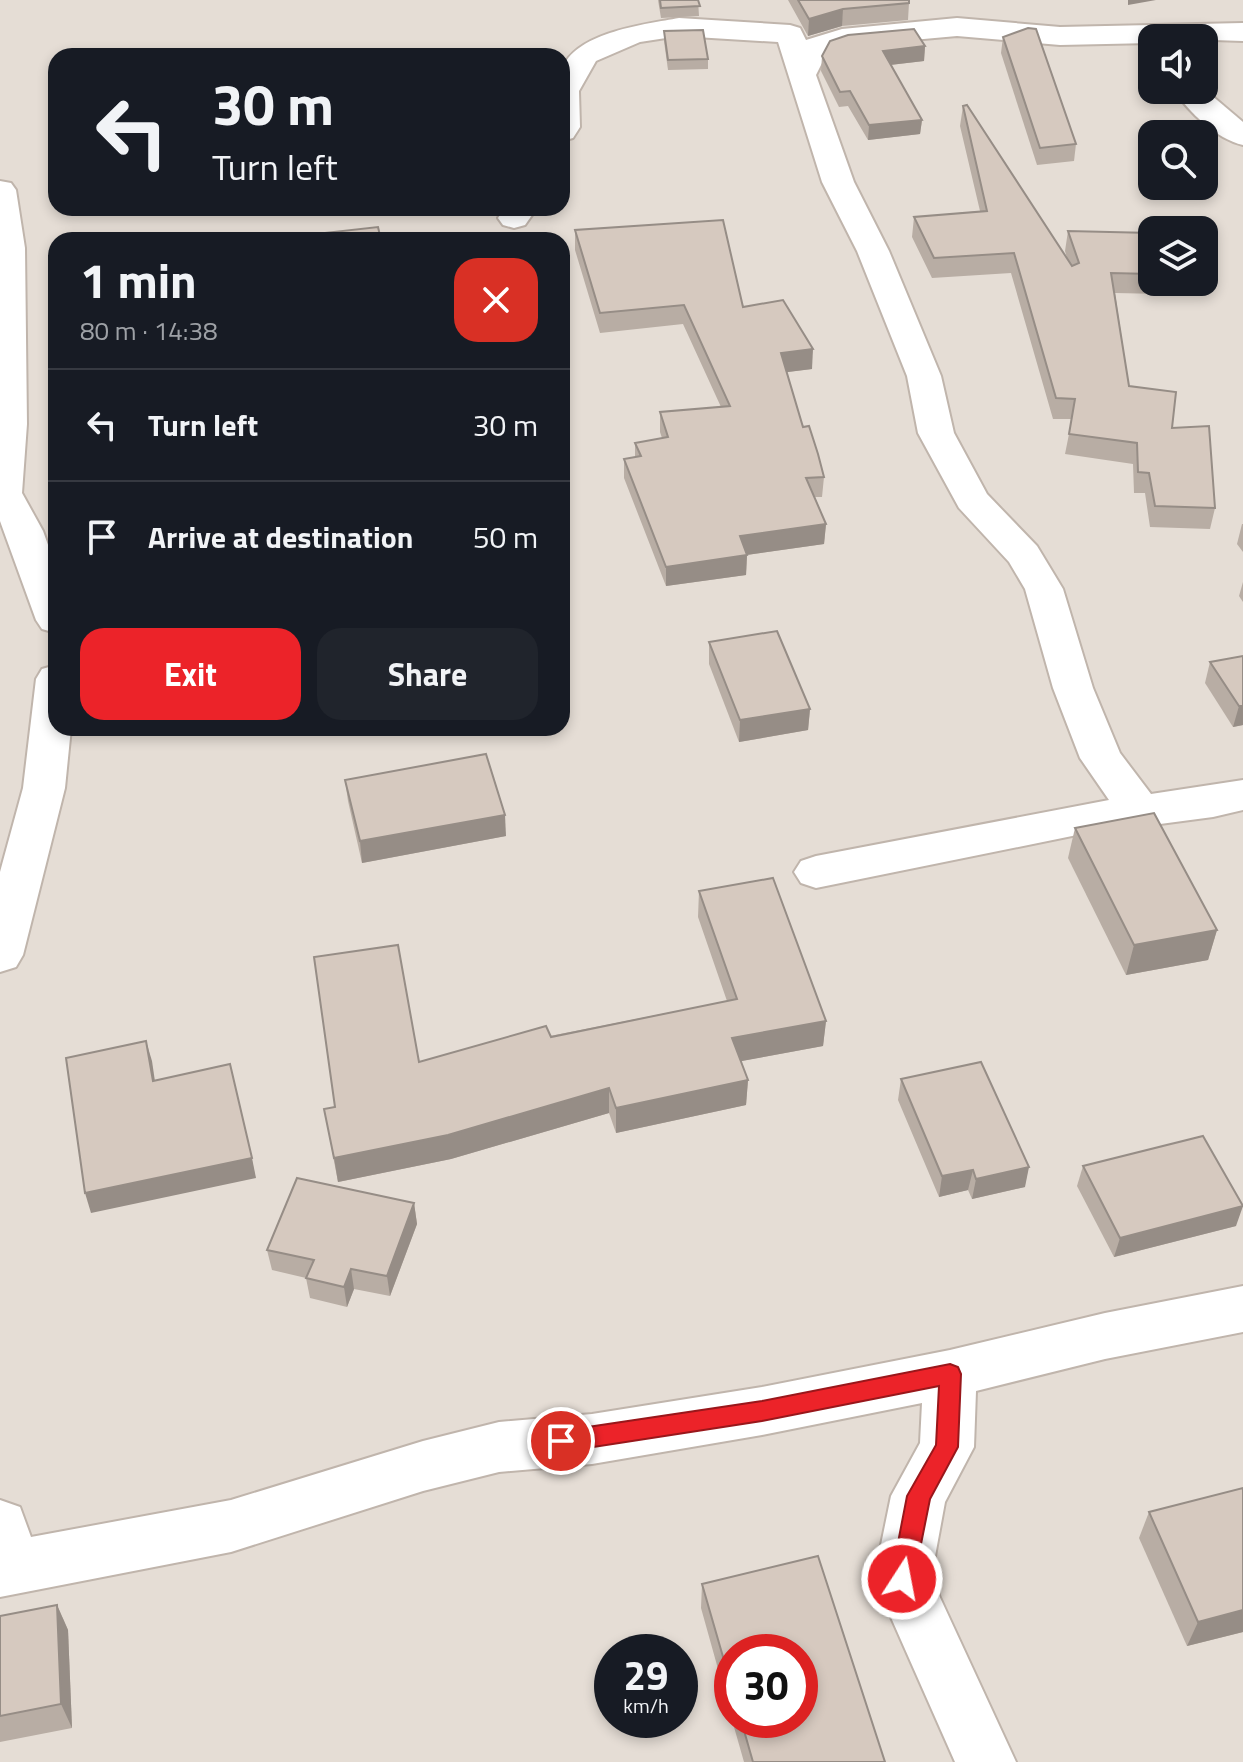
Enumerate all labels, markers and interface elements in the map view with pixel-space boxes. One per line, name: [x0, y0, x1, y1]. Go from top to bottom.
map controls: [1138, 24, 1218, 296]
button: sound: [1138, 24, 1218, 104]
text: 30 m: [212, 62, 334, 147]
icon: left: [80, 80, 184, 184]
button: search: [1138, 120, 1218, 200]
text: Turn left: [212, 139, 338, 194]
button: layers: [1138, 216, 1218, 296]
text: 1 min: [80, 244, 197, 317]
button: close: [454, 258, 538, 342]
text: 80 m · 14:38: [80, 311, 218, 350]
text: Turn left: [148, 402, 258, 448]
text: 30 m: [473, 402, 538, 448]
icon: left: [80, 403, 124, 447]
text: Arrive at destination: [148, 514, 413, 560]
text: 50 m: [473, 514, 538, 560]
icon: arrive: [80, 515, 124, 559]
button: Exit: [80, 628, 301, 720]
button: Share: [317, 628, 538, 720]
pin: [527, 1407, 595, 1475]
icon: arrive: [539, 1419, 583, 1463]
position arrow: [860, 1537, 944, 1621]
speed limit sign: 30: [714, 1634, 818, 1738]
text: 29: [624, 1645, 668, 1706]
text: km/h: [623, 1690, 669, 1721]

